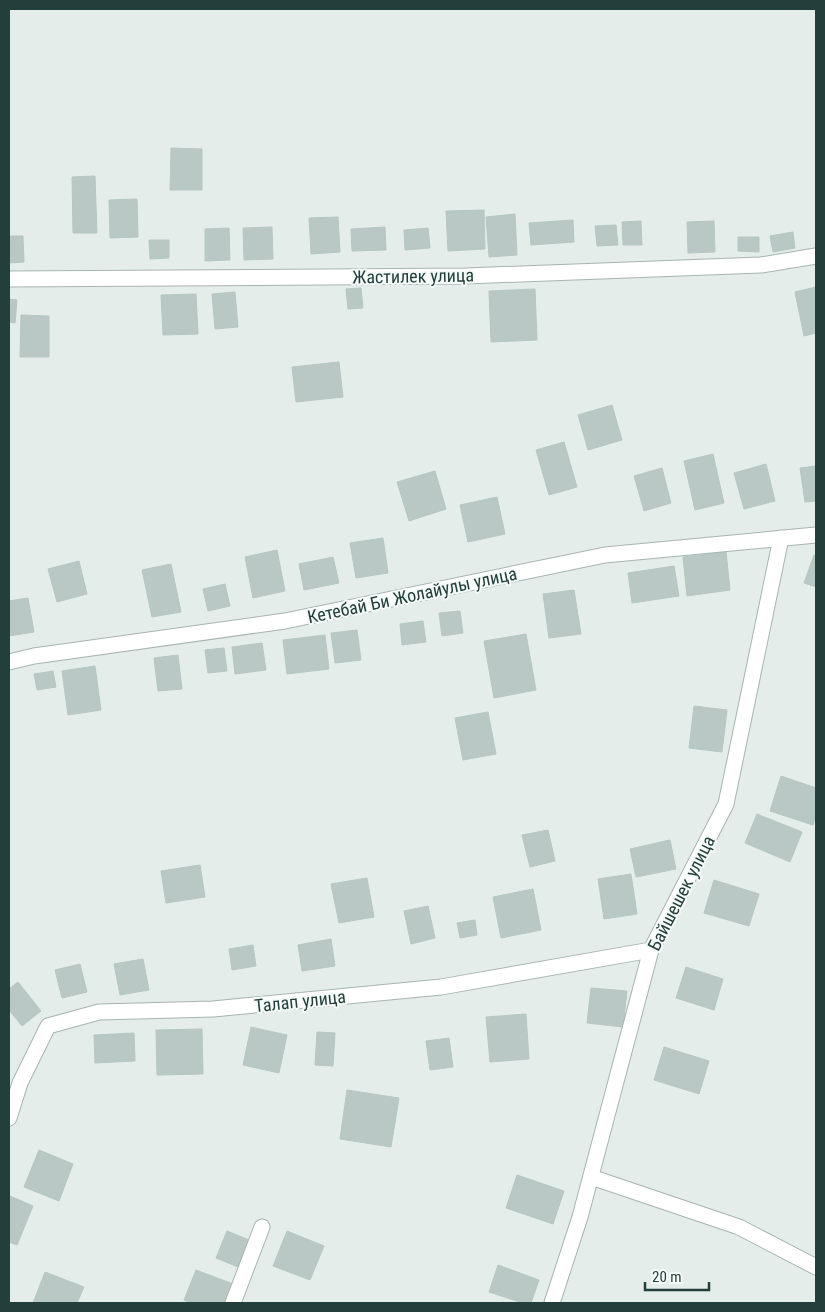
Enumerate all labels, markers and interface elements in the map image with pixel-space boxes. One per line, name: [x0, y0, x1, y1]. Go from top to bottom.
street label: Жастилек улица: [352, 264, 474, 288]
street label: Кетебай Би Жолайулы улица: [305, 563, 519, 627]
street label: Байшешек улица: [643, 832, 719, 954]
street label: Талап улица: [253, 986, 347, 1016]
scale bar: [645, 1260, 709, 1292]
text: 20 m: [652, 1268, 682, 1286]

